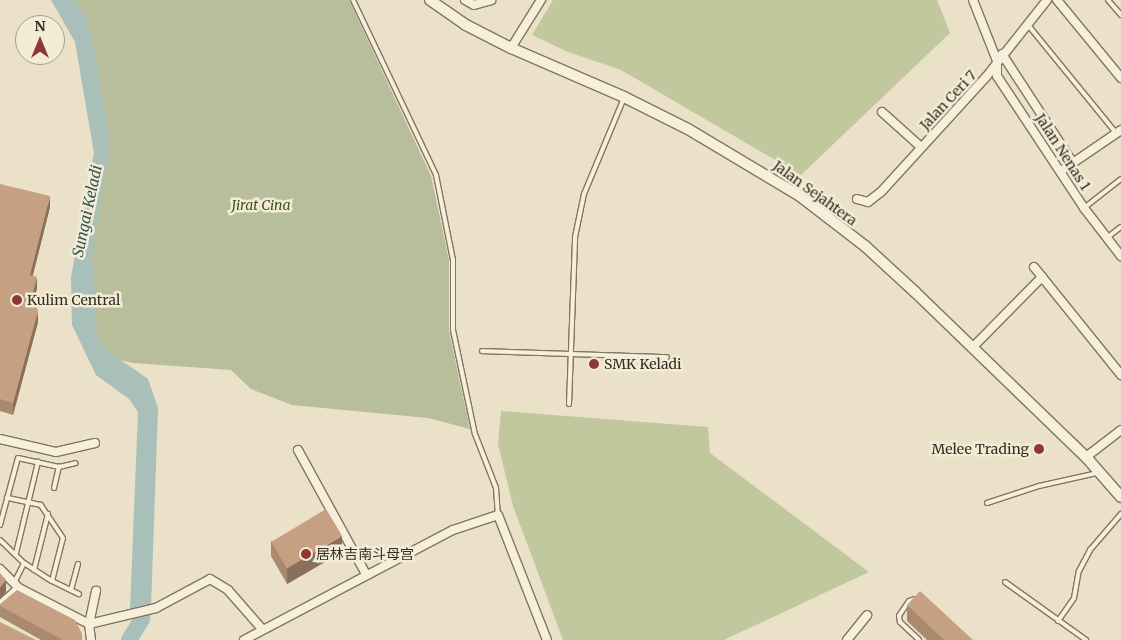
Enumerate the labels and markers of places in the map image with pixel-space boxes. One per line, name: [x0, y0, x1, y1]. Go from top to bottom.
place label: Kulim Central: [27, 292, 120, 308]
marker: Kulim Central: [11, 294, 23, 306]
place label: SMK Keladi: [604, 356, 681, 372]
marker: SMK Keladi: [588, 358, 600, 370]
place label: Melee Trading: [931, 441, 1029, 457]
marker: Melee Trading: [1033, 443, 1045, 455]
place label: 居林吉南斗母宫: [316, 546, 414, 562]
marker: 居林吉南斗母宫: [300, 548, 312, 560]

